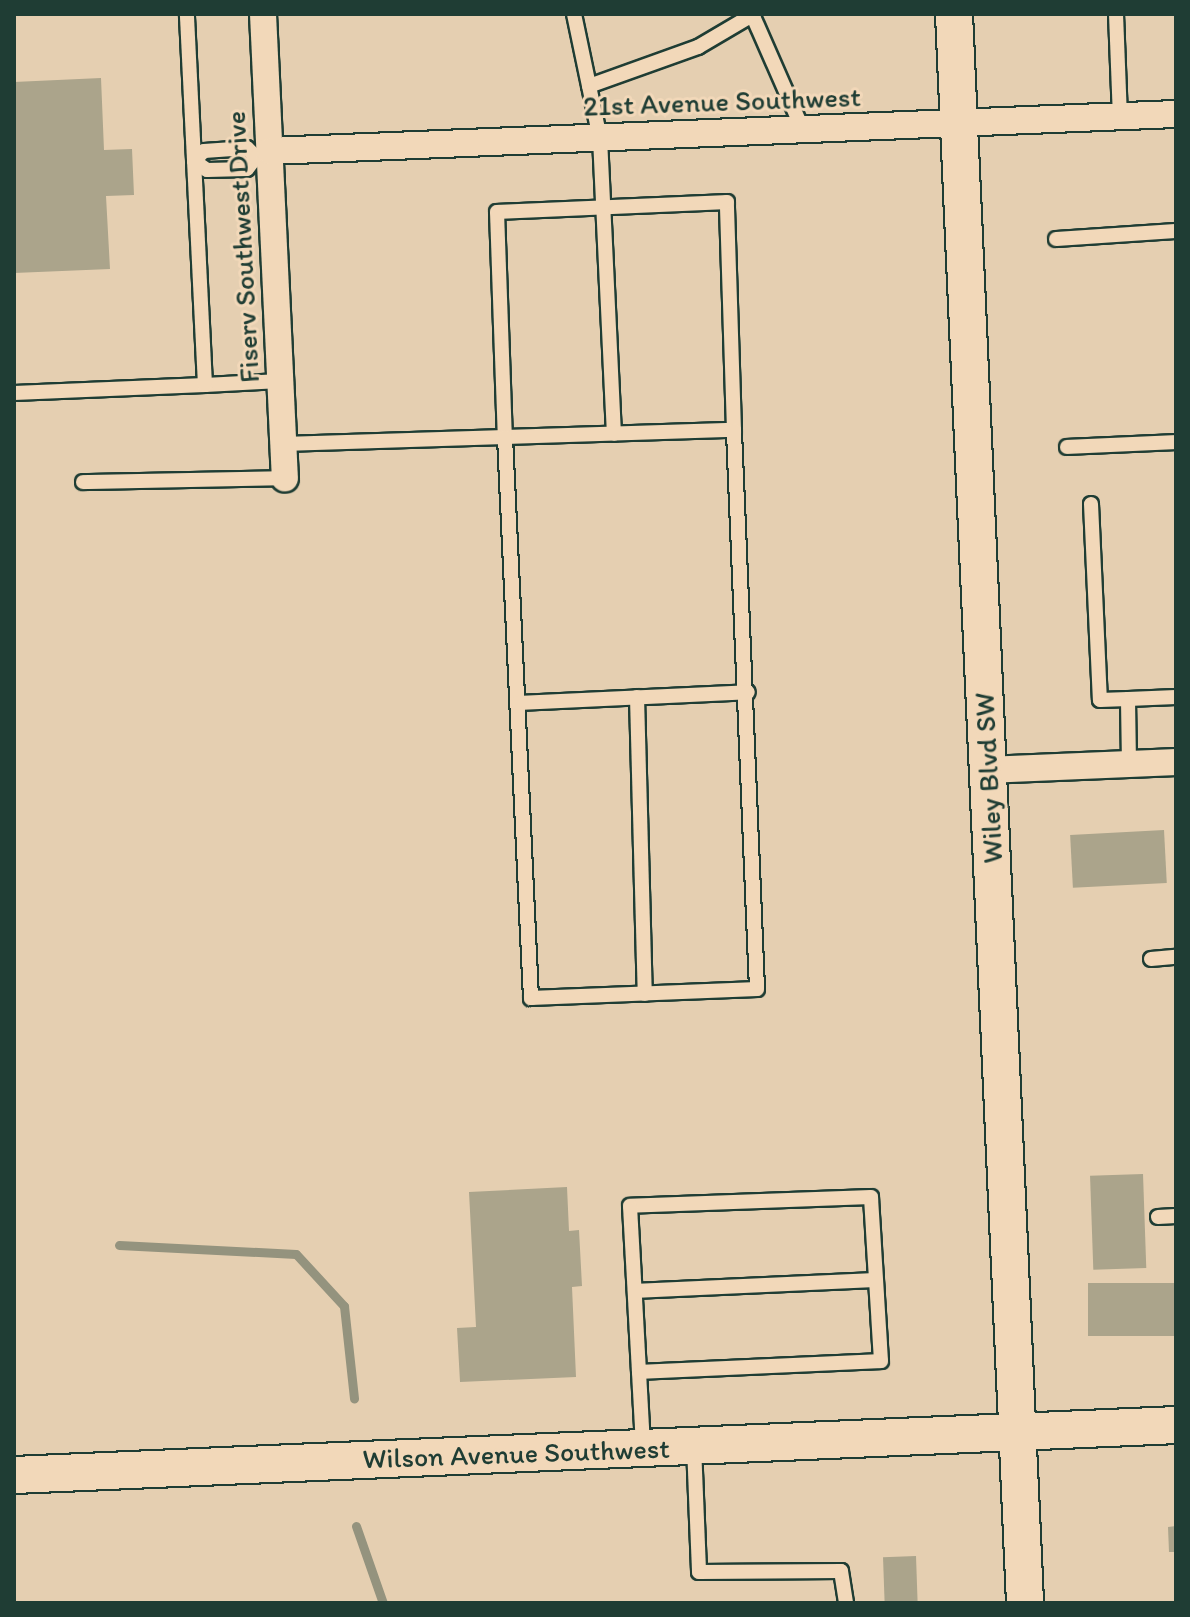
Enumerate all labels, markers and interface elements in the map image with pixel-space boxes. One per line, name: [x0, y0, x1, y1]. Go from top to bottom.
street label: 21st Avenue Southwest: [583, 79, 861, 123]
street label: Fiserv Southwest Drive: [218, 110, 266, 384]
street label: Wiley Blvd SW: [967, 691, 1009, 865]
street label: Wilson Avenue Southwest: [362, 1431, 670, 1475]

